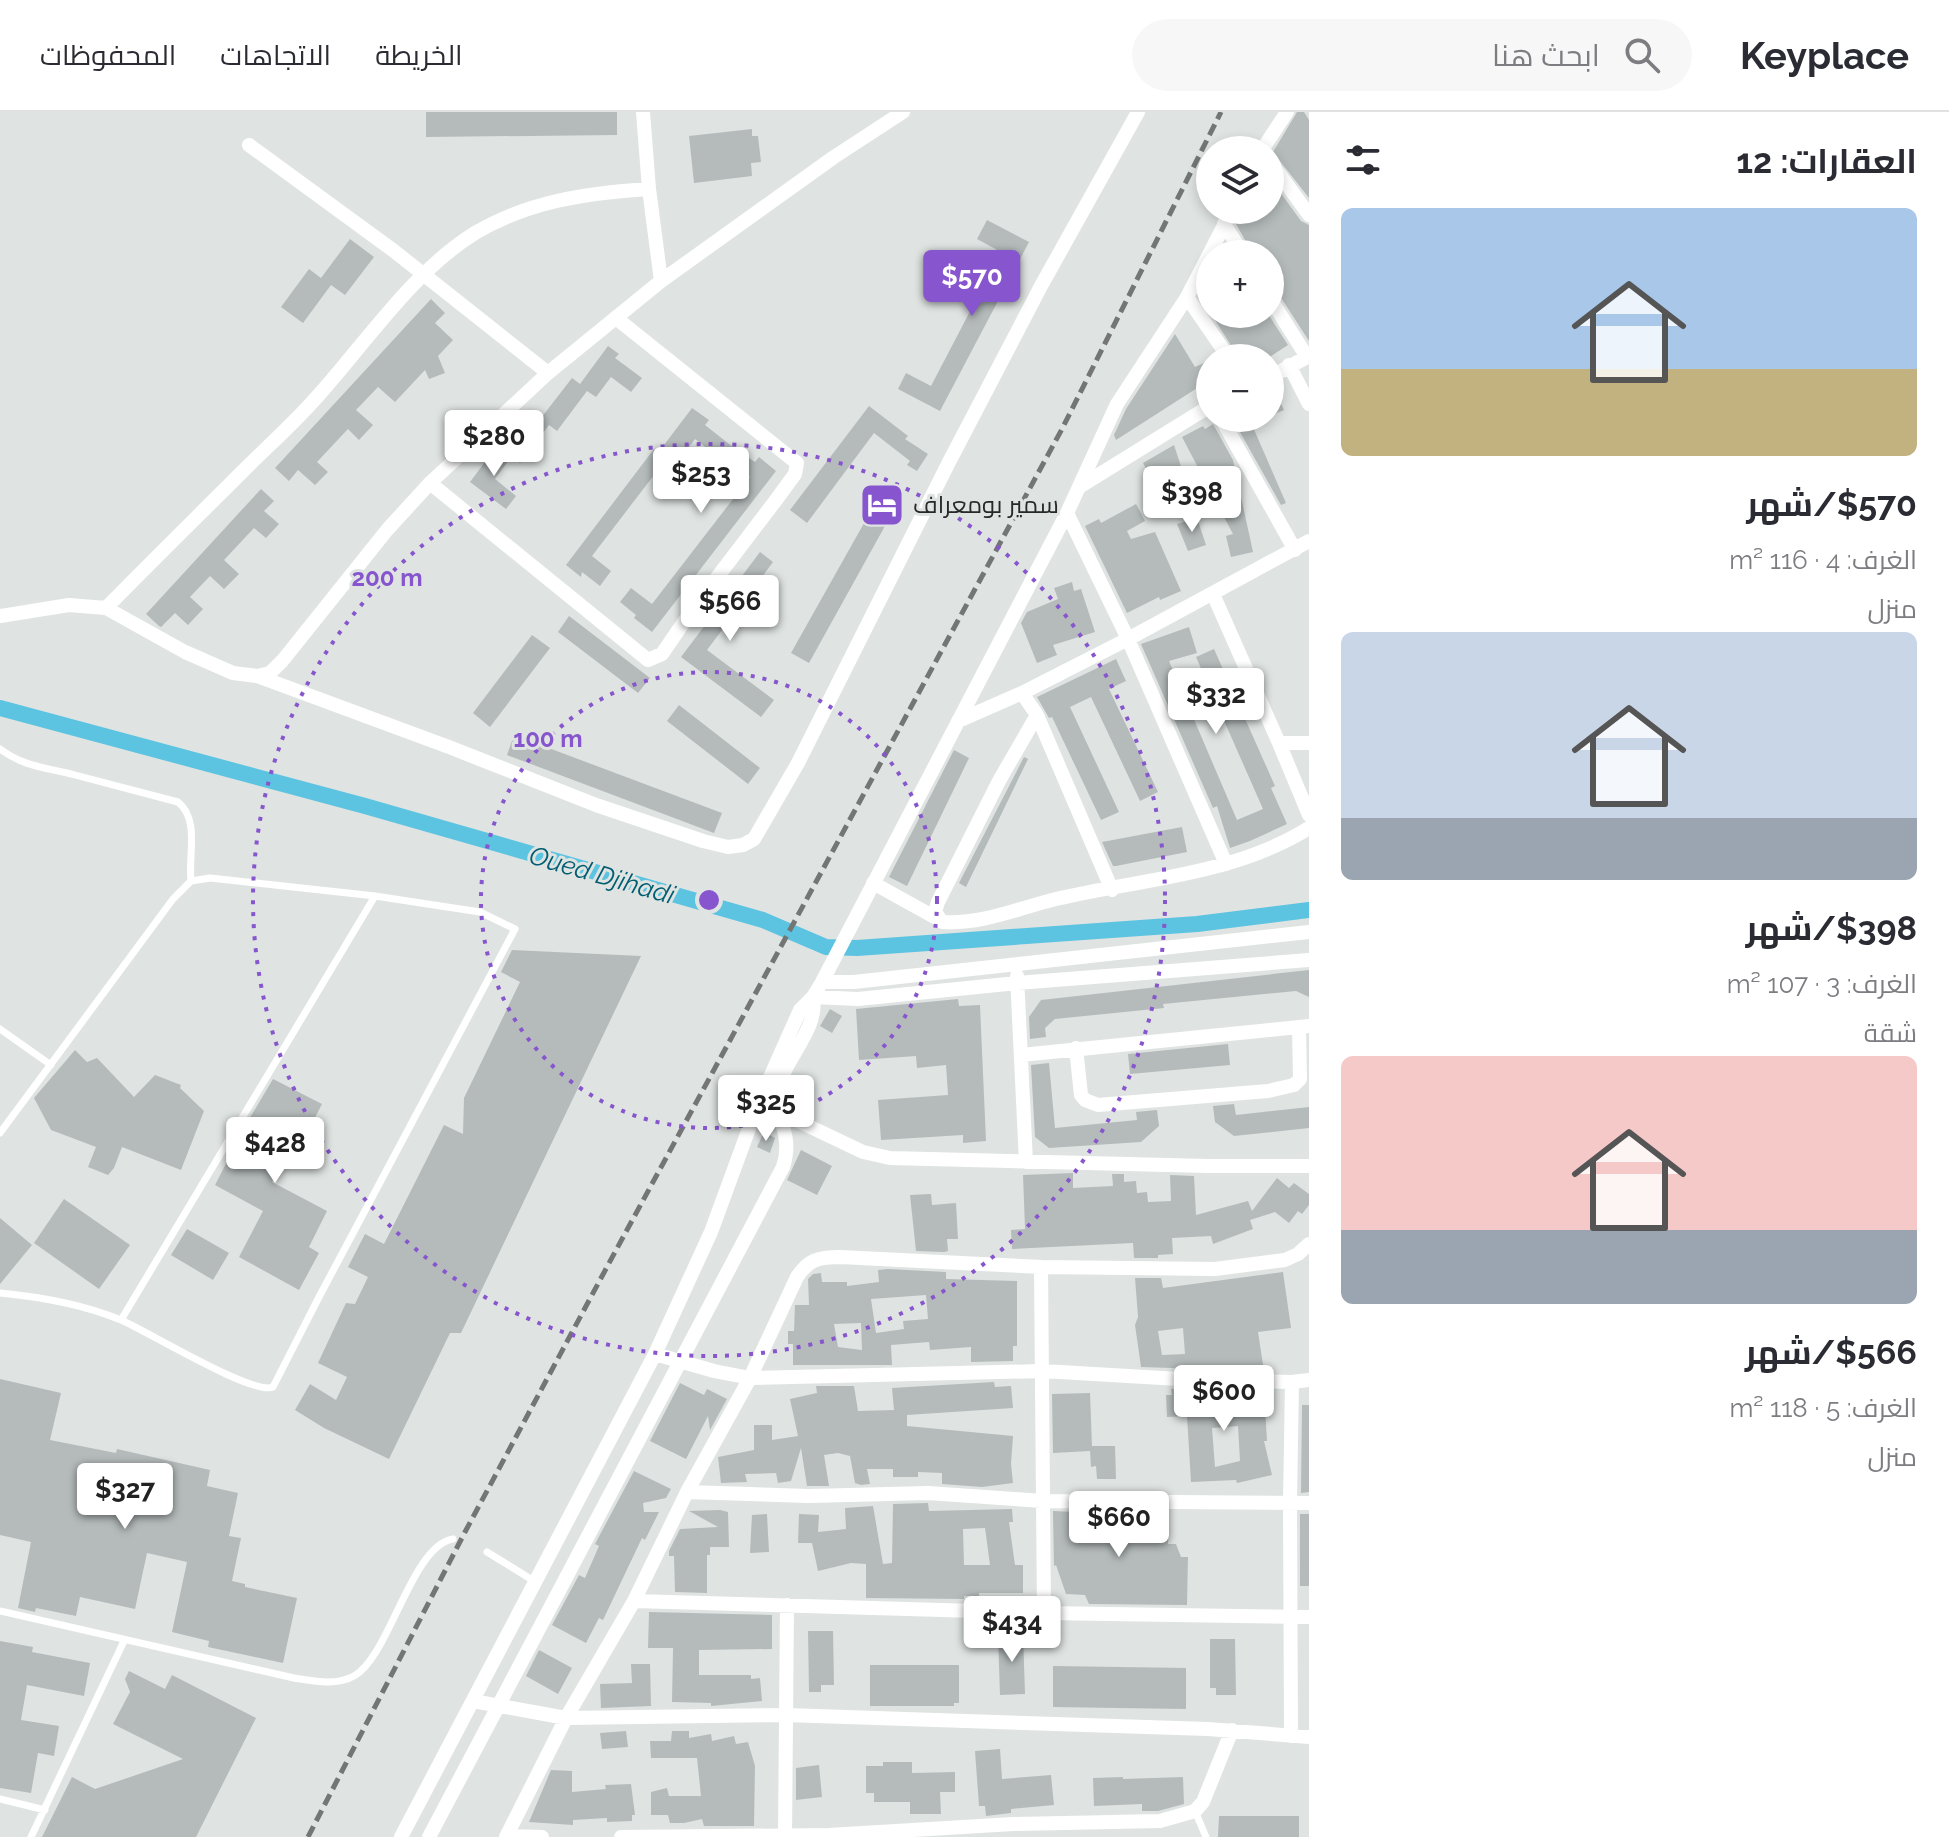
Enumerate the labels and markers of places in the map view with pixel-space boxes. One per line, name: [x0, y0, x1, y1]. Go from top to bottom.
pin: $570: [925, 250, 1019, 318]
pin: $280: [447, 410, 541, 478]
pin: $253: [654, 447, 748, 515]
pin: $398: [1145, 466, 1239, 534]
hotel icon: سمير بومعراف: [858, 481, 906, 529]
place label: سمير بومعراف: [913, 490, 1059, 519]
pin: $566: [683, 575, 777, 643]
pin: $332: [1169, 668, 1263, 736]
centre of rings: [695, 886, 723, 914]
pin: $325: [719, 1075, 813, 1143]
pin: $428: [228, 1117, 322, 1185]
pin: $600: [1177, 1365, 1271, 1433]
pin: $327: [78, 1463, 172, 1531]
pin: $660: [1072, 1491, 1166, 1559]
pin: $434: [965, 1596, 1059, 1664]

